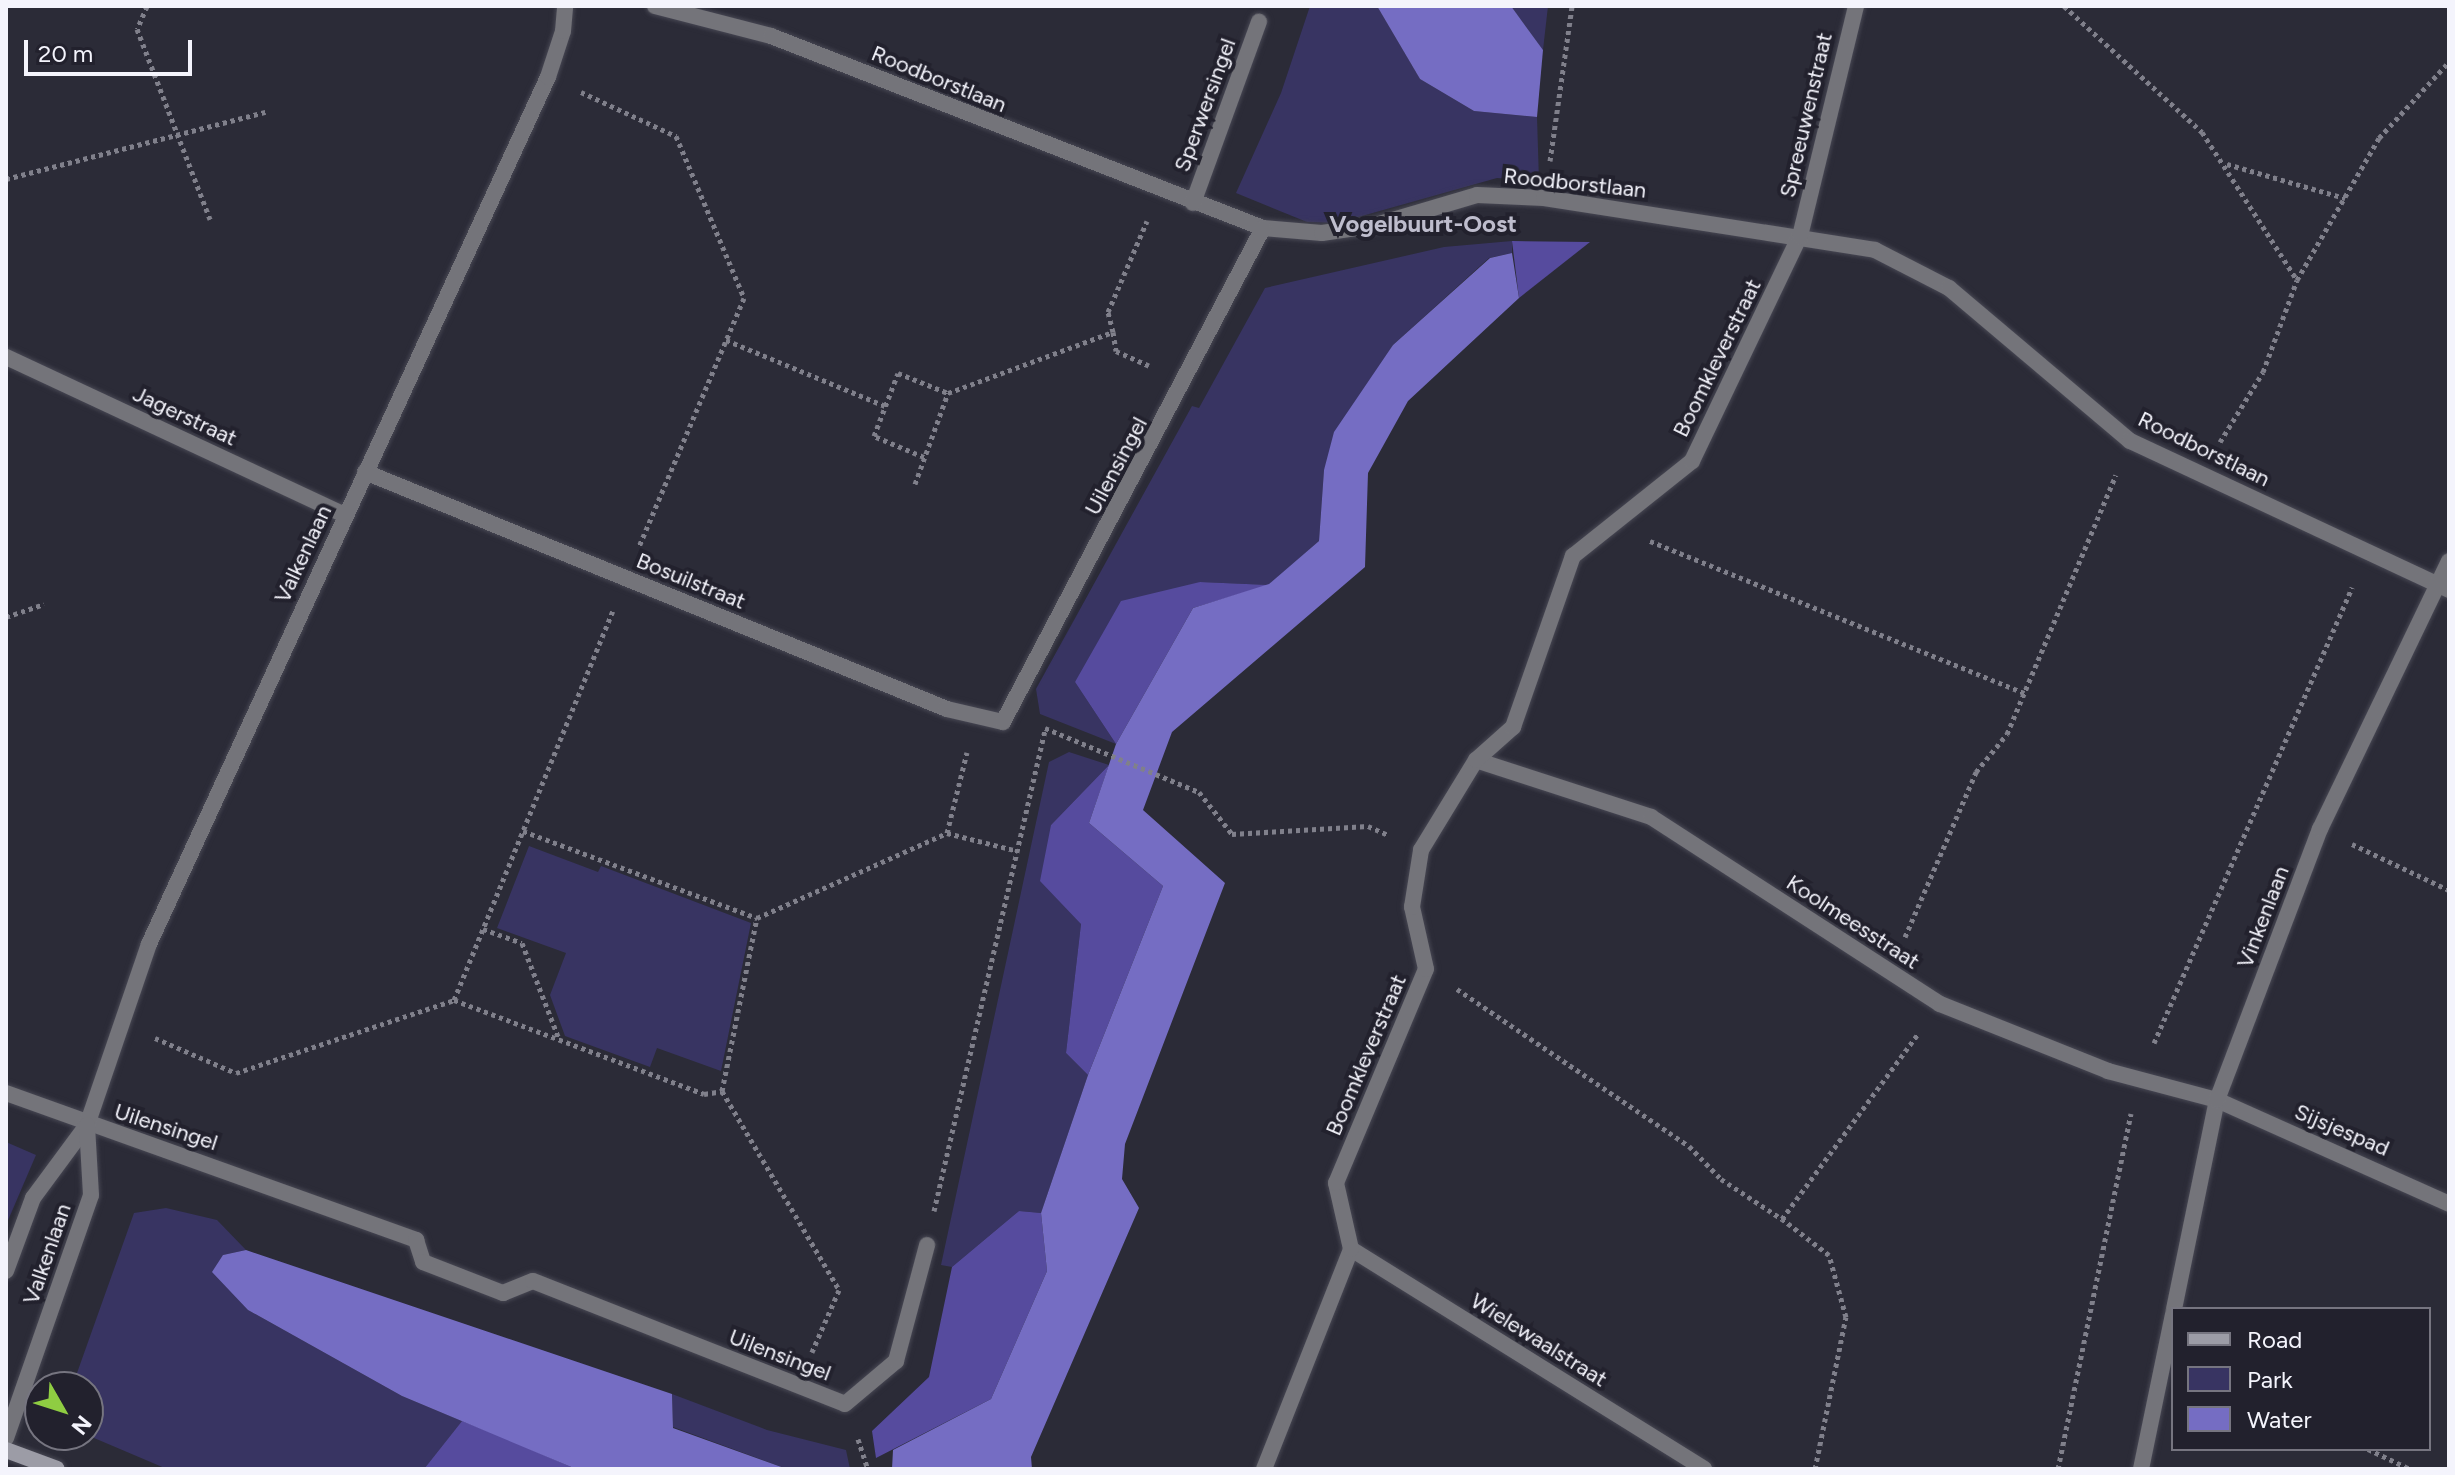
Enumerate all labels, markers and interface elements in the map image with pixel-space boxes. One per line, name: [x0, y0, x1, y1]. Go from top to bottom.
scale bar: [28, 24, 196, 74]
street label: Spreeuwenstraat: [1774, 30, 1838, 200]
street label: Sperwersingel: [1169, 35, 1241, 175]
text: 20 m: [38, 39, 93, 68]
street label: Roodborstlaan: [868, 40, 1010, 118]
street label: Roodborstlaan: [1502, 162, 1648, 204]
district label: Vogelbuurt-Oost: [1329, 210, 1517, 238]
street label: Boomkleverstraat: [1667, 275, 1767, 441]
street label: Jagerstraat: [129, 380, 241, 452]
street label: Roodborstlaan: [2134, 406, 2274, 492]
street label: Uilensingel: [1079, 412, 1153, 520]
street label: Valkenlaan: [269, 501, 337, 607]
street label: Bosuilstraat: [633, 547, 749, 615]
street label: Vinkenlaan: [2232, 862, 2294, 972]
street label: Koolmeesstraat: [1782, 869, 1924, 975]
street label: Boomkleverstraat: [1320, 971, 1412, 1139]
street label: Uilensingel: [111, 1098, 221, 1156]
street label: Sijsjespad: [2291, 1098, 2393, 1162]
street label: Valkenlaan: [17, 1200, 77, 1308]
street label: Wielewaalstraat: [1466, 1288, 1612, 1392]
legend: [2171, 1307, 2431, 1451]
street label: Uilensingel: [725, 1323, 835, 1387]
text: Road: [2247, 1325, 2302, 1354]
text: Park: [2247, 1365, 2293, 1394]
north arrow: [24, 1371, 104, 1451]
text: Water: [2247, 1405, 2312, 1434]
text: N: [66, 1410, 97, 1440]

